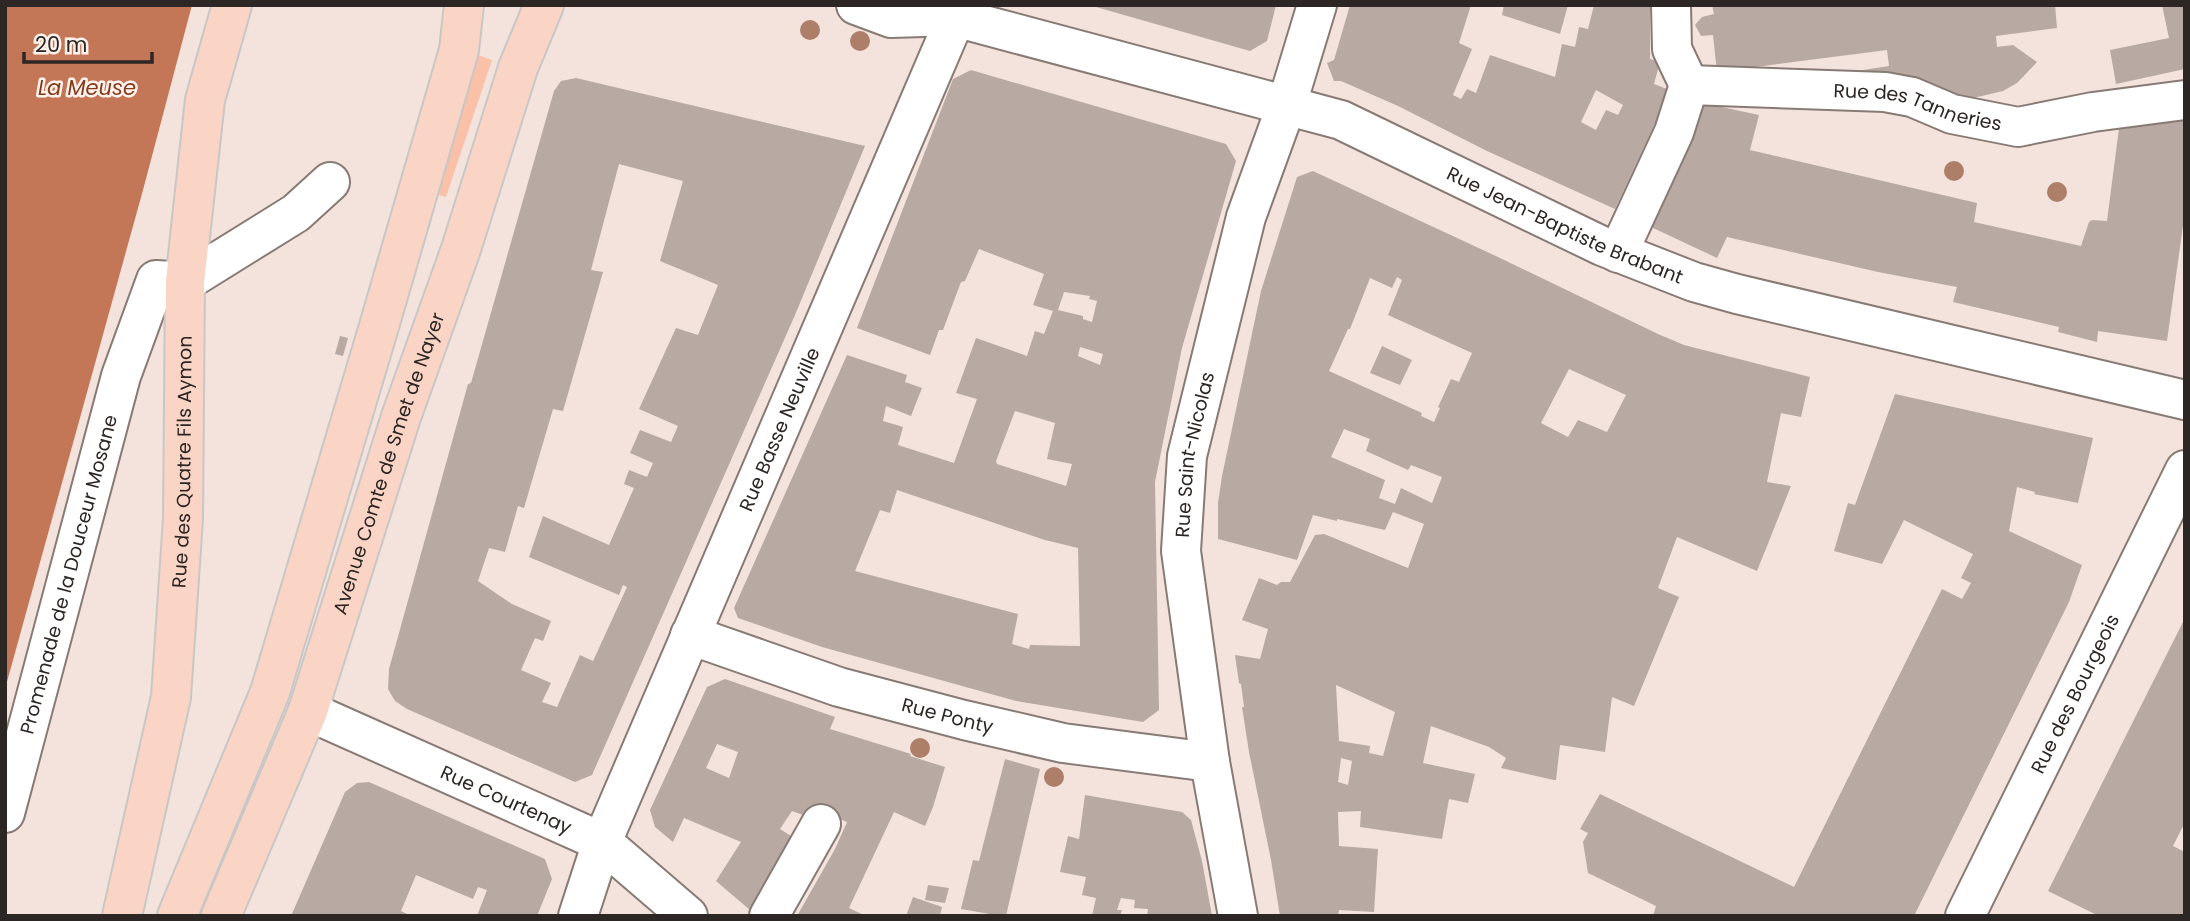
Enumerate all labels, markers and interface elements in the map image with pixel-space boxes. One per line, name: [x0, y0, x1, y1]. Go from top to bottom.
scale bar: [24, 21, 152, 65]
text: 20 m: [35, 30, 88, 59]
water label: La Meuse: [38, 73, 136, 102]
street label: Rue des Tanneries: [1833, 77, 2004, 137]
street label: Rue Jean-Baptiste Brabant: [1442, 160, 1687, 290]
street label: Avenue Comte de Smet de Nayer: [326, 309, 451, 618]
street label: Rue des Quatre Fils Aymon: [165, 335, 198, 589]
street label: Rue Basse Neuville: [732, 343, 826, 515]
street label: Rue Saint-Nicolas: [1168, 369, 1221, 538]
street label: Promenade de la Douceur Mosane: [13, 412, 124, 737]
street label: Rue des Bourgeois: [2024, 609, 2125, 778]
street label: Rue Ponty: [899, 691, 996, 740]
street label: Rue Courtenay: [436, 758, 576, 840]

